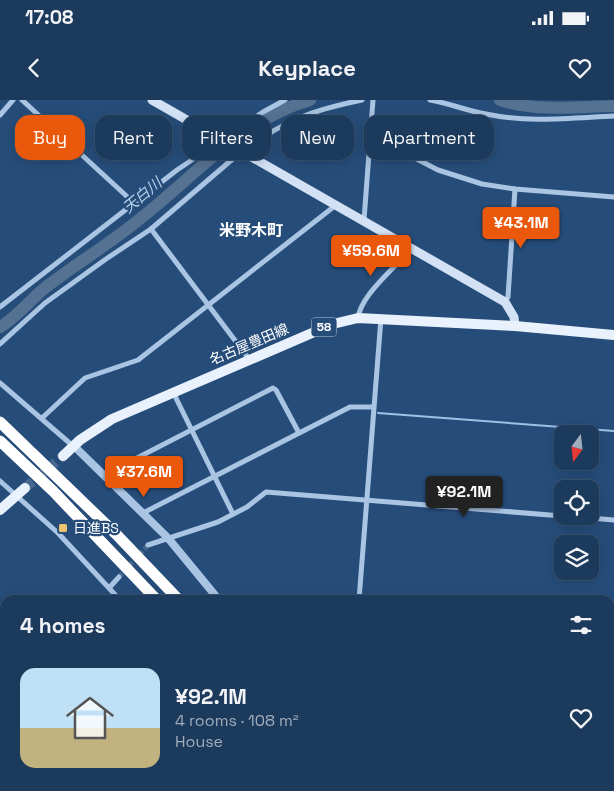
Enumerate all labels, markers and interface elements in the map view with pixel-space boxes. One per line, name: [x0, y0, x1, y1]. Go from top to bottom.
text: 17:08: [25, 5, 74, 30]
icon: back: [20, 54, 48, 82]
text: Keyplace: [258, 54, 356, 82]
icon: heart: [566, 54, 594, 82]
chip: Buy: [15, 115, 85, 160]
chip: Rent: [95, 115, 172, 160]
chip: Filters: [182, 115, 271, 160]
chip: New: [281, 115, 354, 160]
chip: Apartment: [364, 115, 494, 160]
water label: 天白川: [119, 172, 167, 217]
pin: ¥43.1M: [480, 206, 562, 249]
text: ¥43.1M: [493, 212, 549, 233]
district label: 米野木町: [219, 220, 283, 241]
pin: ¥59.6M: [330, 234, 412, 277]
text: ¥59.6M: [342, 240, 400, 261]
road number: 58: [312, 318, 336, 336]
street label: 名古屋豊田線: [207, 319, 291, 369]
north arrow: [554, 425, 599, 470]
map controls: [554, 425, 599, 580]
pin: ¥37.6M: [103, 456, 185, 498]
text: ¥37.6M: [116, 461, 172, 482]
pin: ¥92.1M: [423, 476, 505, 518]
button: locate: [554, 480, 599, 525]
text: ¥92.1M: [437, 481, 491, 502]
place label: 日進BS: [73, 519, 119, 537]
marker: 日進BS: [57, 522, 69, 534]
button: layers: [554, 535, 599, 580]
icon: filters: [567, 611, 595, 639]
text: 4 homes: [20, 612, 106, 639]
text: ¥92.1M: [175, 683, 247, 710]
icon: home: [60, 688, 120, 748]
icon: heart: [567, 704, 595, 732]
text: 4 rooms · 108 m²: [175, 710, 299, 731]
text: House: [175, 731, 223, 752]

